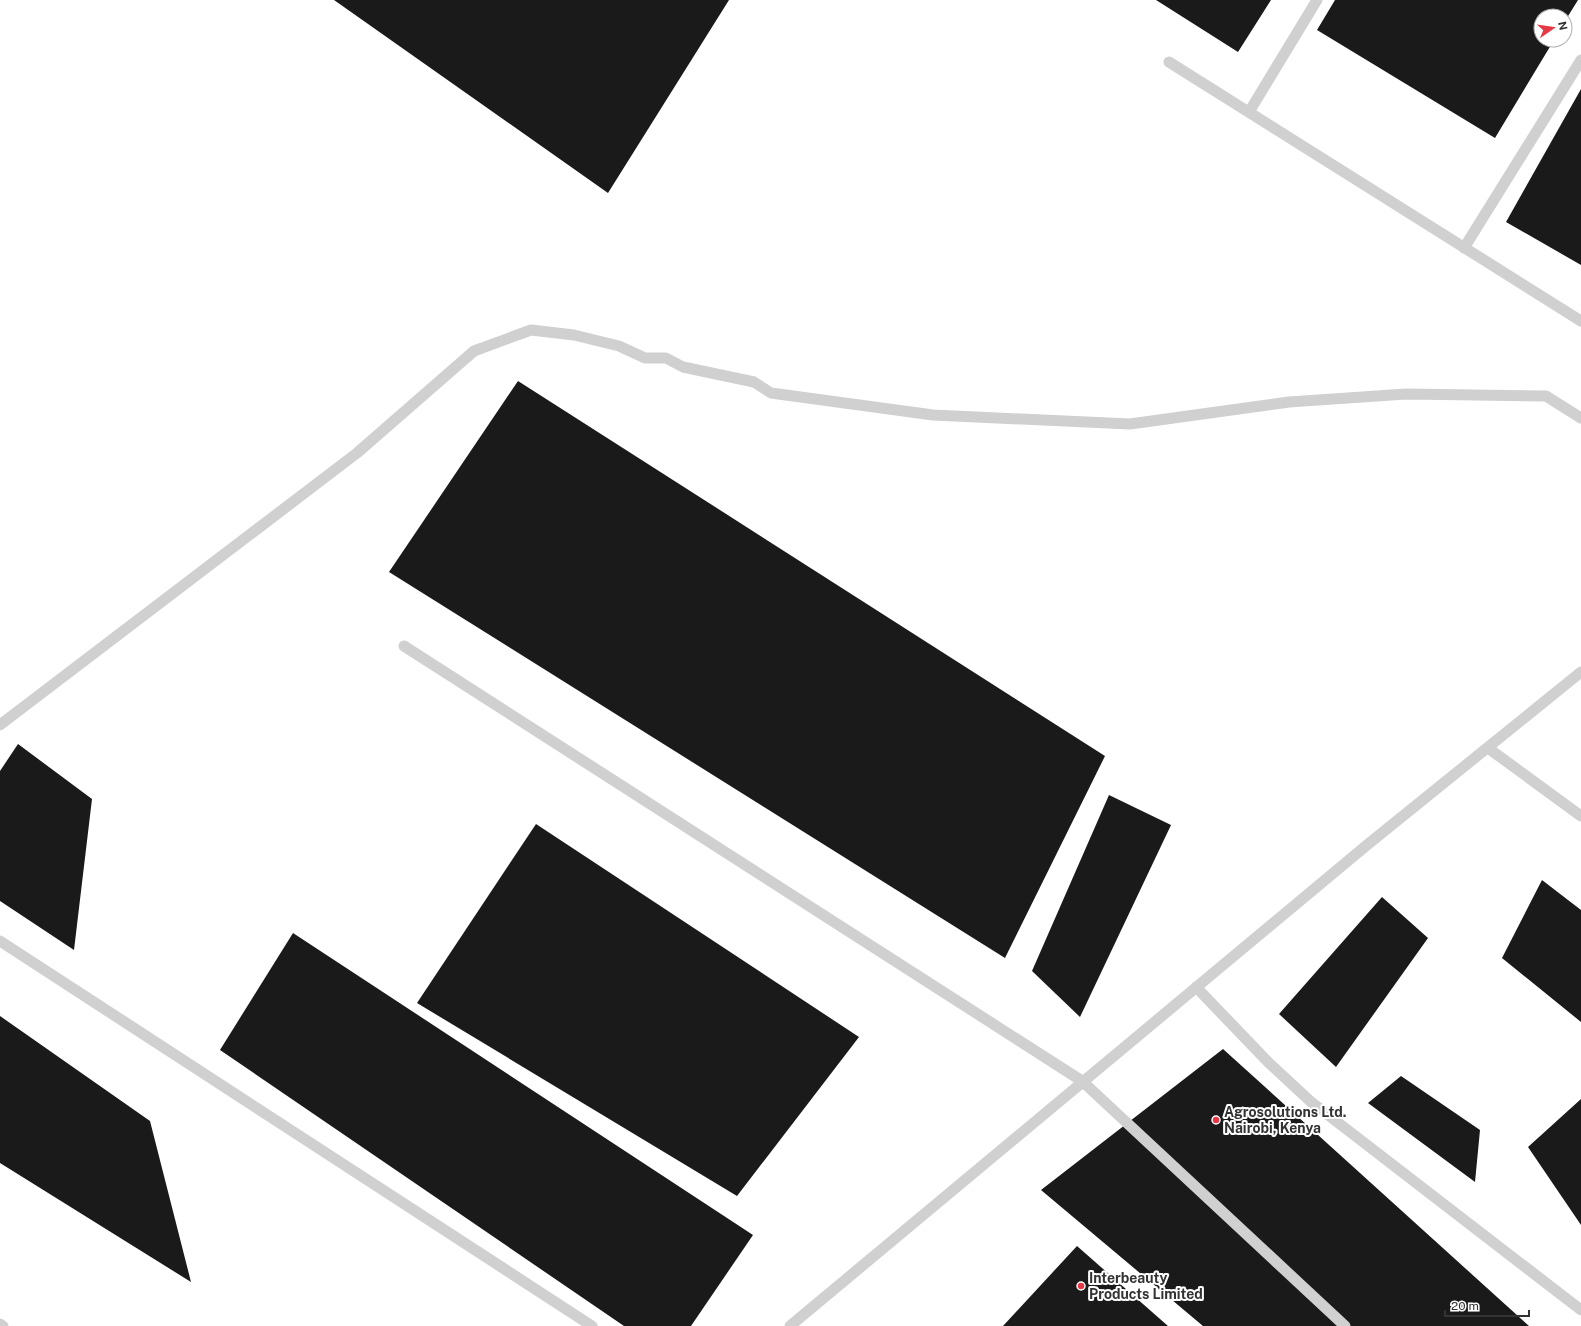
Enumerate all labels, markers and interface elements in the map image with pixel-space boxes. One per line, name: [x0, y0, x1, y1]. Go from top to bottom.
north arrow: [1533, 8, 1573, 48]
text: N: [1556, 20, 1570, 31]
place label: Agrosolutions Ltd. Nairobi, Kenya: [1224, 1104, 1347, 1136]
marker: Agrosolutions Ltd. Nairobi, Kenya: [1211, 1115, 1221, 1125]
place label: Interbeauty Products Limited: [1089, 1270, 1203, 1302]
marker: Interbeauty Products Limited: [1076, 1281, 1086, 1291]
scale bar: [1445, 1292, 1529, 1318]
text: 20 m: [1451, 1299, 1479, 1313]

